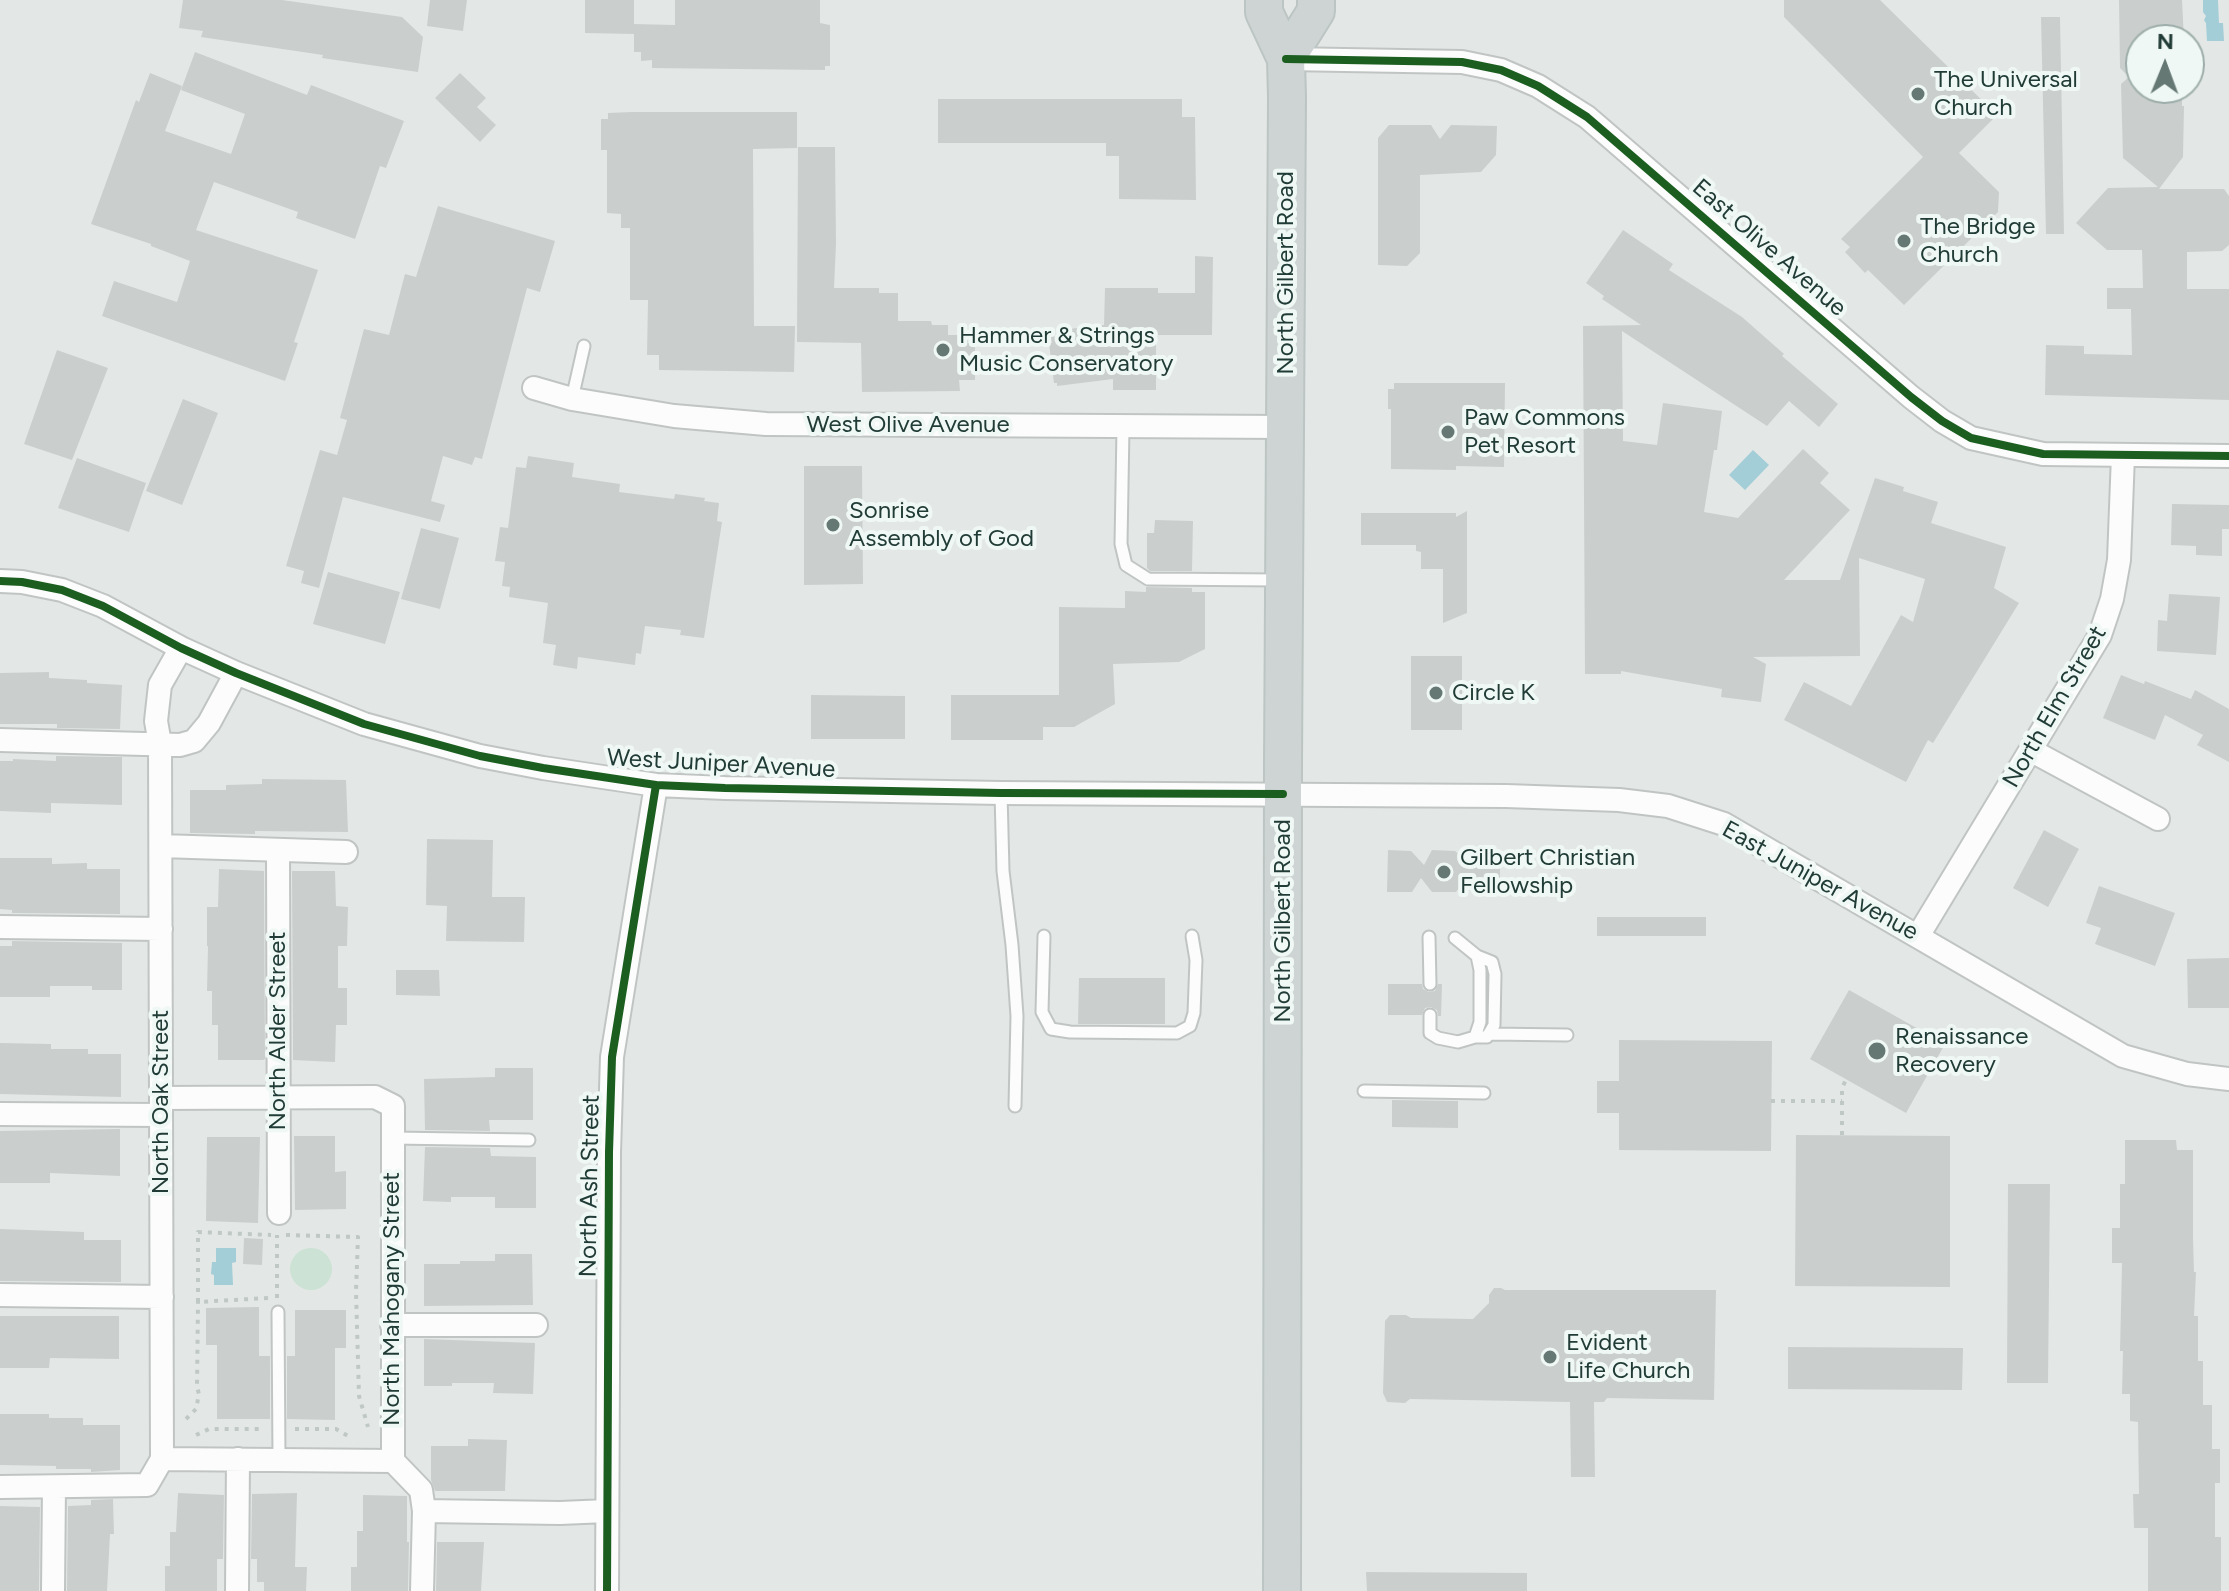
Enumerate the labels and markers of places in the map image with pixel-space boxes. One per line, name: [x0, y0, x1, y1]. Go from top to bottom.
place label: The Universal Church: [1934, 66, 2078, 122]
marker: The Universal Church: [1909, 85, 1927, 103]
place label: The Bridge Church: [1920, 213, 2035, 269]
marker: The Bridge Church: [1895, 232, 1913, 250]
place label: Hammer & Strings Music Conservatory: [959, 322, 1173, 378]
marker: Hammer & Strings Music Conservatory: [934, 341, 952, 359]
place label: Paw Commons Pet Resort: [1464, 404, 1625, 460]
marker: Paw Commons Pet Resort: [1439, 423, 1457, 441]
place label: Sonrise Assembly of God: [849, 497, 1034, 553]
marker: Sonrise Assembly of God: [824, 516, 842, 534]
place label: Circle K: [1452, 679, 1535, 707]
marker: Circle K: [1427, 684, 1445, 702]
place label: Gilbert Christian Fellowship: [1460, 844, 1635, 900]
marker: Gilbert Christian Fellowship: [1435, 863, 1453, 881]
place label: Renaissance Recovery: [1895, 1023, 2028, 1079]
marker: Renaissance Recovery: [1866, 1040, 1888, 1062]
place label: Evident Life Church: [1566, 1329, 1690, 1385]
marker: Evident Life Church: [1541, 1348, 1559, 1366]

